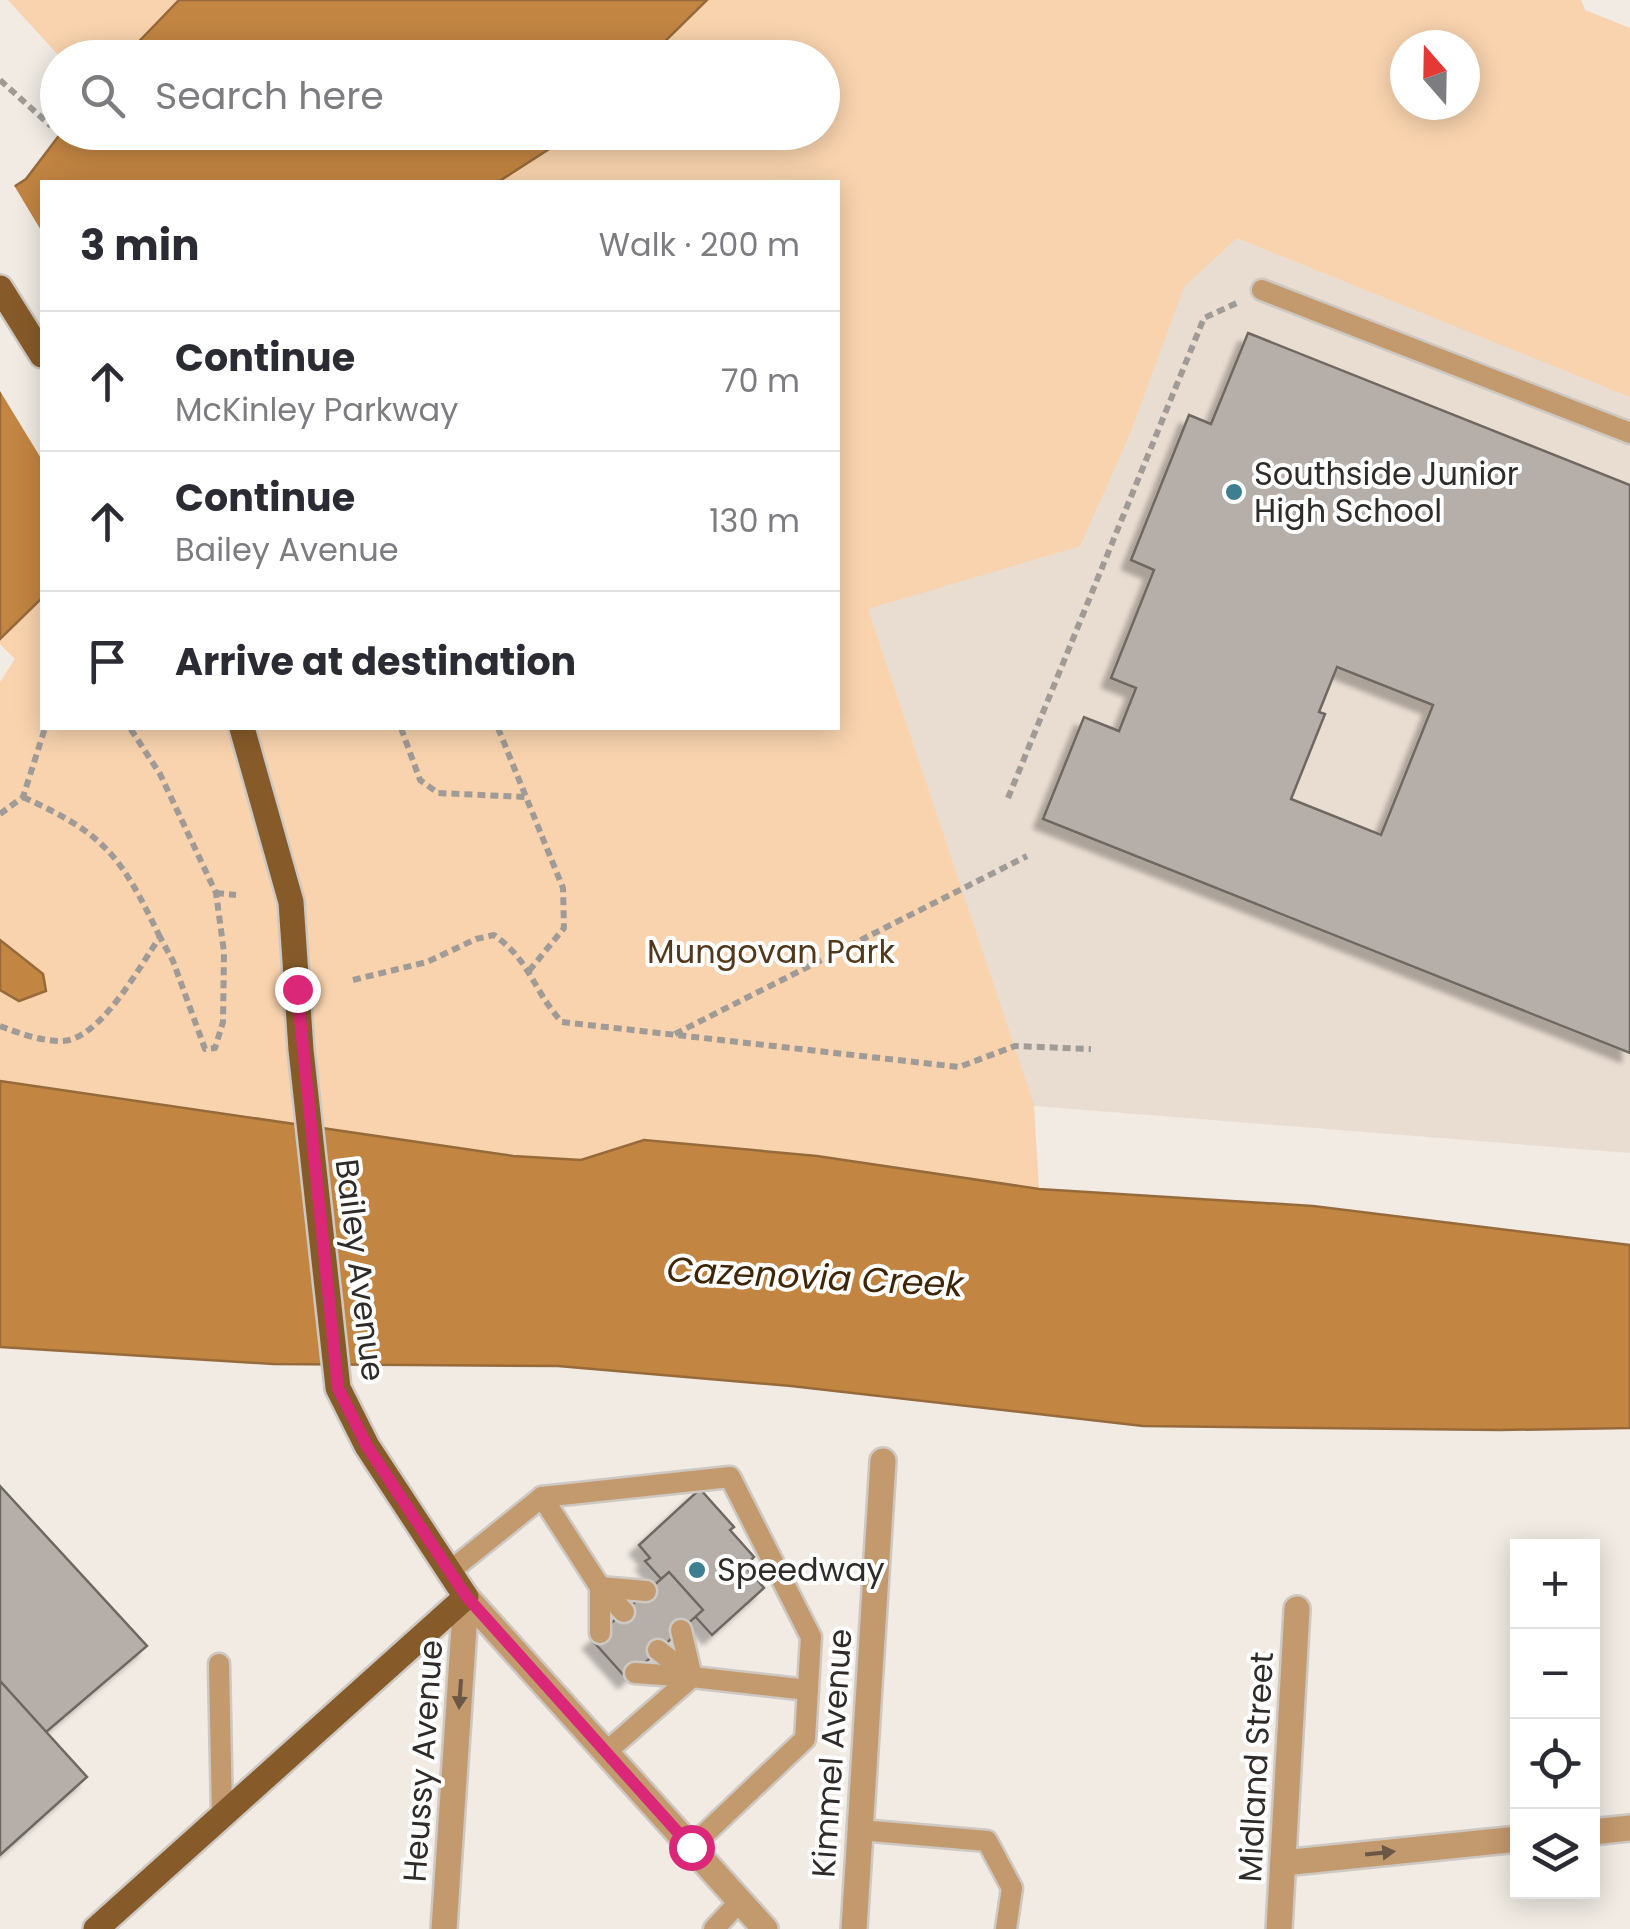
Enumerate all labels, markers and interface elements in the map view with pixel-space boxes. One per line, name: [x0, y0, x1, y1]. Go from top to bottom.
north arrow: [1390, 30, 1480, 120]
search box: [40, 40, 840, 150]
icon: search: [75, 68, 130, 123]
text: Search here: [155, 69, 384, 122]
text: 3 min: [80, 216, 200, 275]
text: Walk · 200 m: [599, 222, 800, 267]
text: Continue: [175, 331, 355, 384]
icon: ahead: [80, 354, 135, 409]
text: 70 m: [721, 358, 800, 403]
text: McKinley Parkway: [175, 387, 458, 432]
place label: Southside Junior High School: [1254, 451, 1519, 533]
text: Continue: [175, 471, 355, 524]
marker: Southside Junior High School: [1223, 481, 1245, 503]
icon: ahead: [80, 494, 135, 549]
text: 130 m: [709, 498, 800, 543]
text: Bailey Avenue: [175, 527, 399, 572]
icon: arrive: [80, 634, 135, 689]
text: Arrive at destination: [175, 635, 576, 688]
park label: Mungovan Park: [647, 929, 895, 974]
route end: [275, 967, 321, 1013]
street label: Bailey Avenue: [325, 1156, 396, 1384]
water label: Cazenovia Creek: [665, 1244, 967, 1309]
map controls: [1510, 1539, 1600, 1899]
button: +: [1510, 1539, 1600, 1629]
place label: Speedway: [717, 1547, 885, 1592]
marker: Speedway: [686, 1559, 708, 1581]
street label: Kimmel Avenue: [800, 1627, 863, 1879]
button: −: [1510, 1629, 1600, 1719]
street label: Heussy Avenue: [392, 1638, 453, 1884]
street label: Midland Street: [1227, 1650, 1284, 1883]
one-way arrow: [451, 1678, 467, 1710]
button: locate: [1510, 1719, 1600, 1809]
button: layers: [1510, 1809, 1600, 1899]
route start: [669, 1825, 715, 1871]
one-way arrow: [1365, 1845, 1397, 1861]

